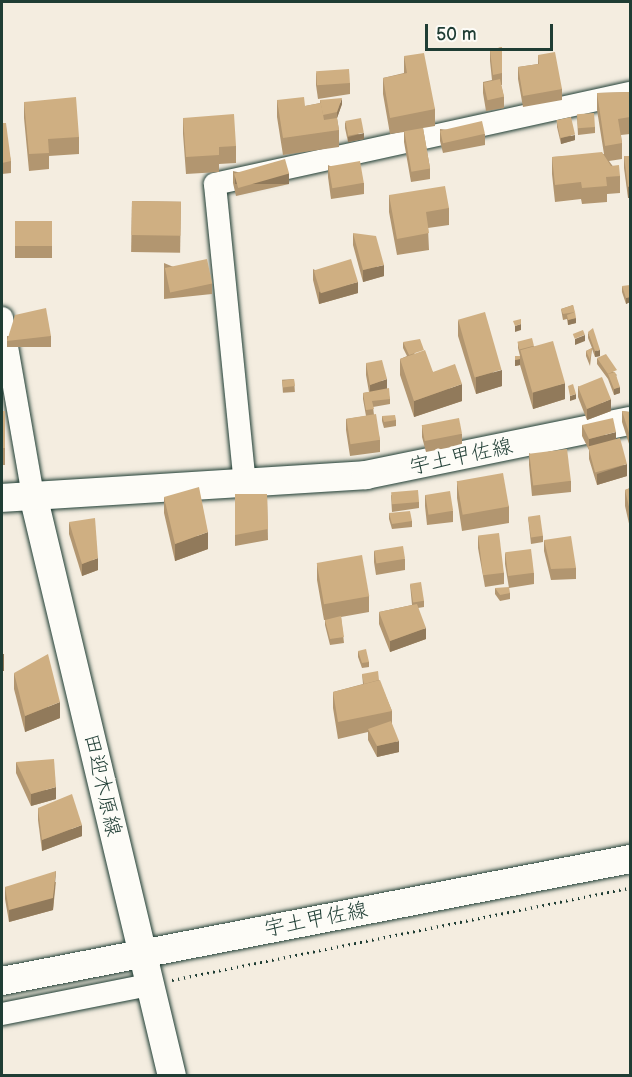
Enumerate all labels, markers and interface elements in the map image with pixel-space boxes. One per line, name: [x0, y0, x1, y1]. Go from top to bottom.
scale bar: [428, 12, 556, 50]
text: 50 m: [436, 24, 477, 45]
street label: 宇土甲佐線: [407, 434, 515, 480]
street label: 田迎木原線: [78, 731, 126, 839]
street label: 宇土甲佐線: [262, 898, 370, 942]

